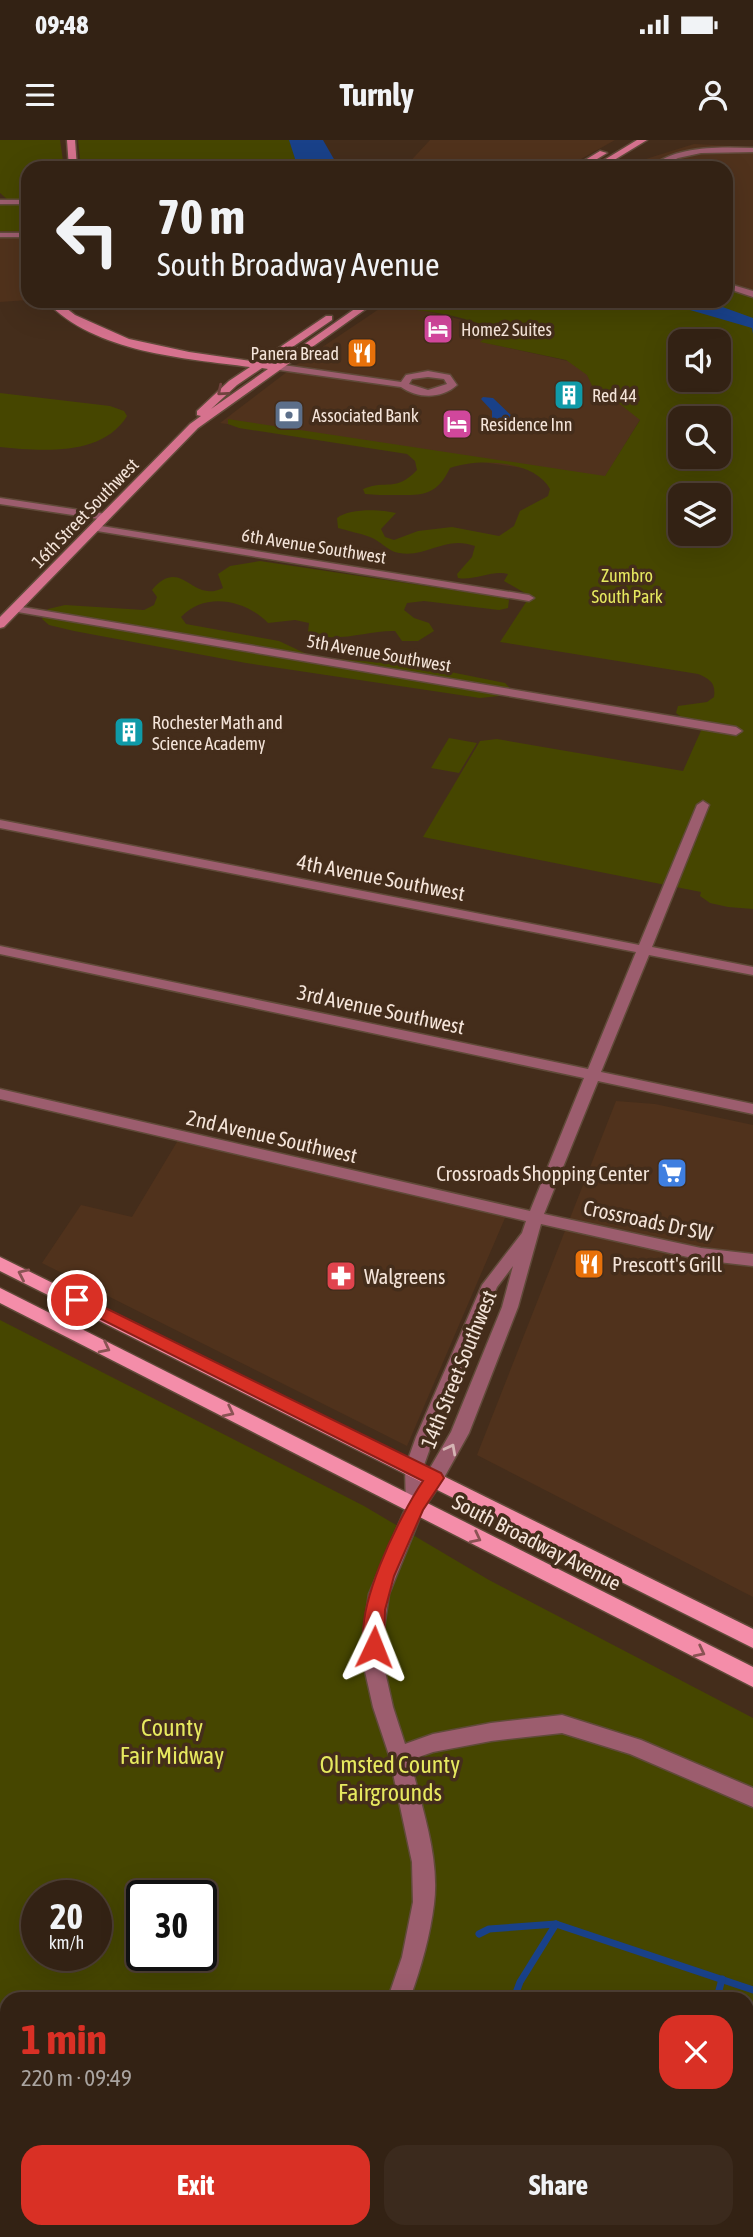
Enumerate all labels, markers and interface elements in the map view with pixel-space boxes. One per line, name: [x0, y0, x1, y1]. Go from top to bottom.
text: 09:48: [35, 10, 89, 40]
icon: menu: [21, 76, 59, 114]
text: Turnly: [339, 76, 414, 113]
icon: person: [694, 76, 732, 114]
text: 70 m: [157, 188, 245, 244]
icon: left: [42, 189, 133, 280]
text: South Broadway Avenue: [157, 246, 440, 283]
hotel icon: Home2 Suites: [421, 312, 455, 346]
place label: Home2 Suites: [461, 319, 552, 340]
map controls: [668, 329, 731, 546]
button: sound: [668, 329, 731, 392]
restaurant icon: Panera Bread: [345, 336, 379, 370]
place label: Panera Bread: [251, 343, 339, 364]
building icon: Red 44: [552, 378, 586, 412]
one-way arrow: [218, 383, 230, 396]
place label: Red 44: [592, 385, 637, 406]
bank icon: Associated Bank: [272, 398, 306, 432]
place label: Associated Bank: [312, 405, 419, 426]
button: search: [668, 406, 731, 469]
hotel icon: Residence Inn: [440, 407, 474, 441]
place label: Residence Inn: [480, 414, 572, 435]
street label: 16th Street Southwest: [27, 454, 143, 572]
button: layers: [668, 483, 731, 546]
street label: 6th Avenue Southwest: [240, 524, 388, 568]
park label: Zumbro South Park: [591, 565, 663, 607]
street label: 5th Avenue Southwest: [305, 630, 453, 676]
place label: Rochester Math and Science Academy: [152, 712, 283, 754]
building icon: Rochester Math and Science Academy: [112, 715, 146, 749]
street label: 4th Avenue Southwest: [295, 849, 467, 905]
street label: 3rd Avenue Southwest: [295, 980, 467, 1038]
street label: 2nd Avenue Southwest: [184, 1105, 360, 1167]
supermarket icon: Crossroads Shopping Center: [655, 1156, 689, 1190]
place label: Crossroads Shopping Center: [436, 1161, 650, 1185]
street label: Crossroads Dr SW: [581, 1195, 715, 1246]
restaurant icon: Prescott's Grill: [572, 1247, 606, 1281]
place label: Prescott's Grill: [612, 1252, 723, 1276]
pharmacy icon: Walgreens: [324, 1259, 358, 1293]
place label: Walgreens: [364, 1264, 445, 1288]
one-way arrow: [18, 1268, 31, 1282]
pin: [47, 1270, 107, 1330]
icon: arrive: [58, 1281, 96, 1319]
street label: 14th Street Southwest: [415, 1287, 501, 1451]
one-way arrow: [97, 1340, 110, 1353]
one-way arrow: [222, 1403, 234, 1417]
one-way arrow: [443, 1444, 457, 1457]
street label: South Broadway Avenue: [449, 1489, 625, 1595]
one-way arrow: [468, 1530, 481, 1543]
position arrow: [337, 1610, 411, 1684]
one-way arrow: [693, 1643, 705, 1657]
park label: County Fair Midway: [120, 1714, 224, 1769]
park label: Olmsted County Fairgrounds: [320, 1751, 460, 1806]
speed limit sign: 30: [126, 1880, 217, 1971]
text: 20: [50, 1896, 83, 1936]
text: km/h: [49, 1932, 84, 1953]
text: 1 min: [21, 2015, 107, 2063]
button: close: [659, 2015, 733, 2089]
text: 220 m · 09:49: [21, 2065, 132, 2091]
button: Exit: [21, 2145, 370, 2225]
button: Share: [384, 2145, 733, 2225]

